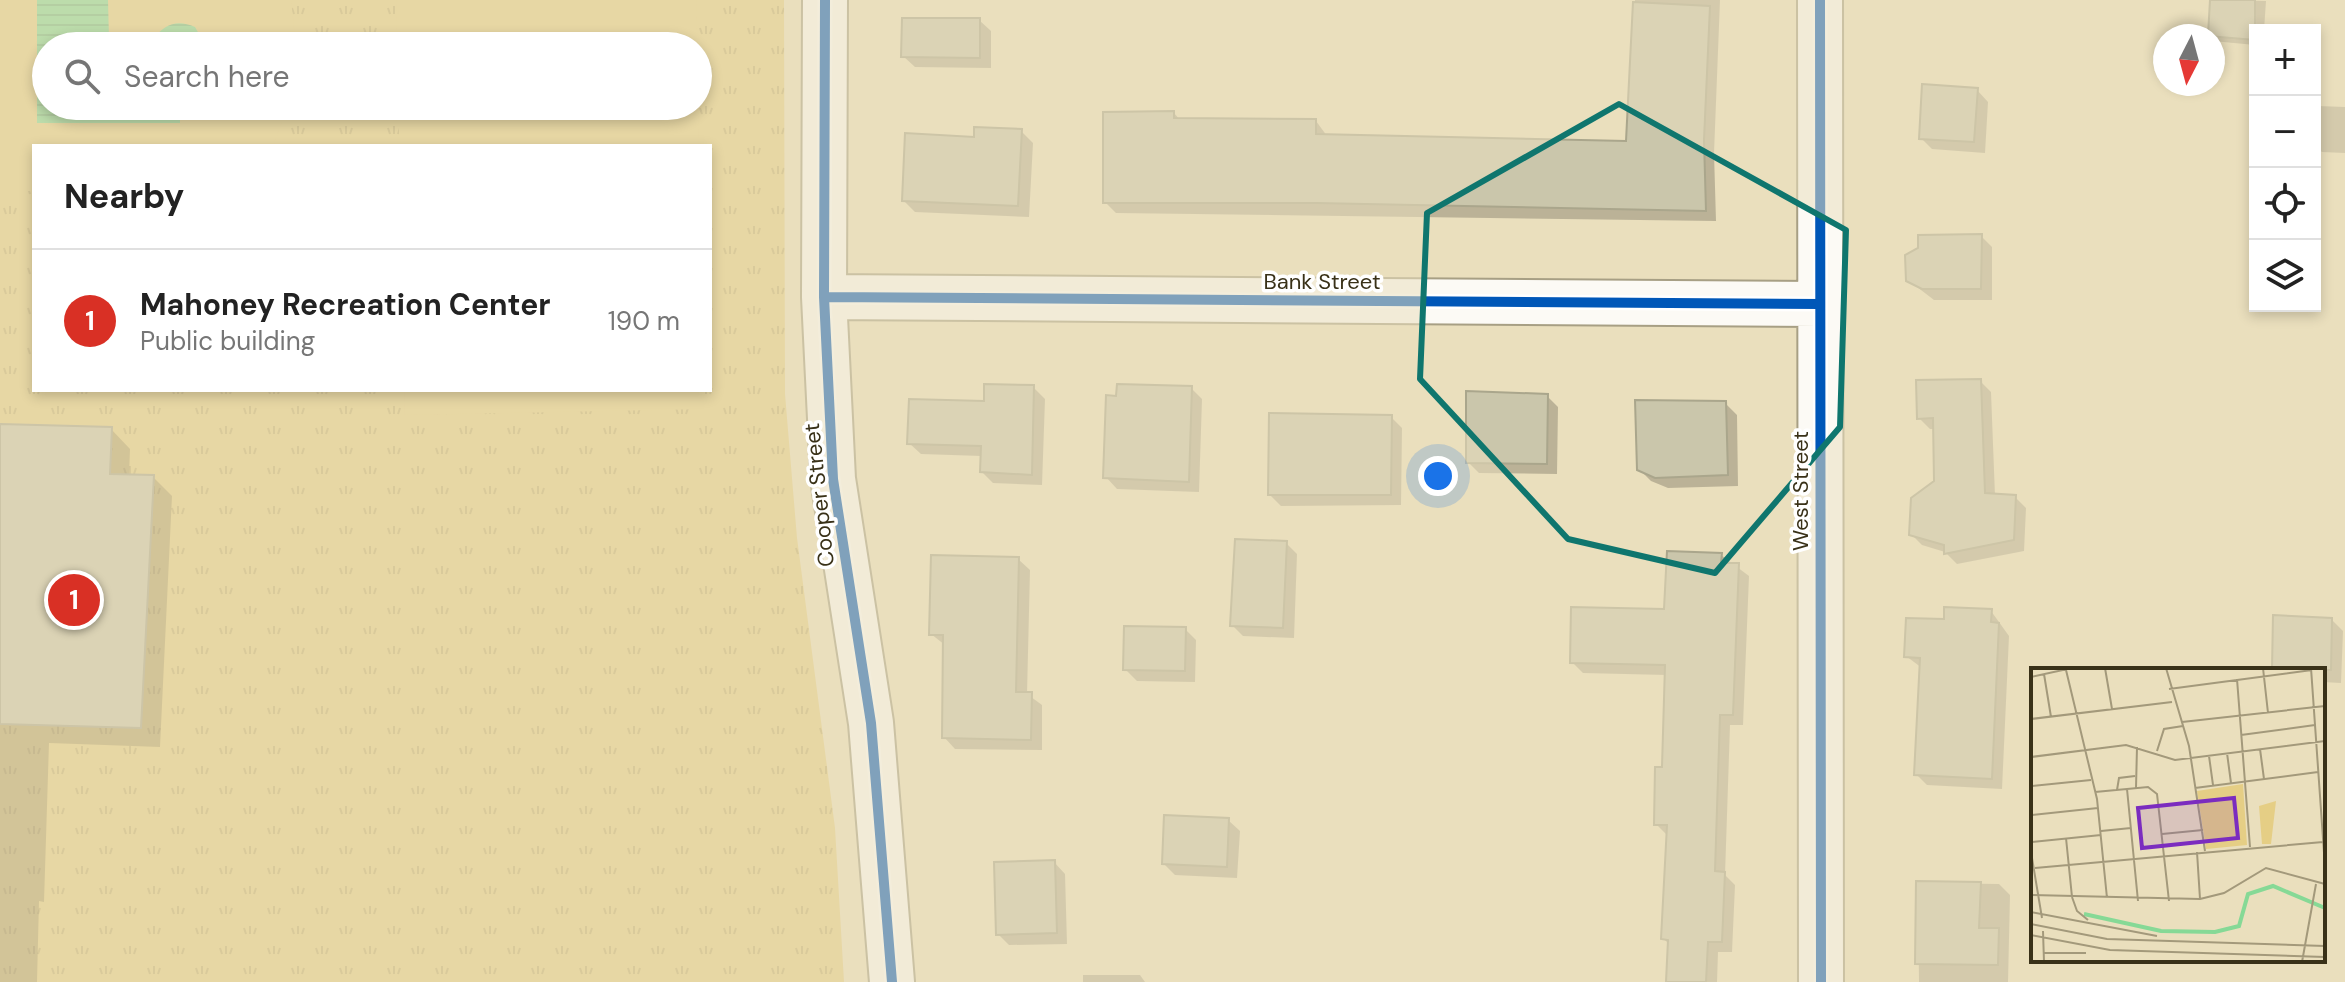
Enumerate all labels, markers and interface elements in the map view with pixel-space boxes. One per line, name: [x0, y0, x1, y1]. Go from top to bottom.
north arrow: [2153, 24, 2225, 96]
map controls: [2249, 24, 2321, 312]
button: +: [2249, 24, 2321, 96]
search box: [32, 32, 712, 120]
icon: search: [60, 54, 104, 98]
text: Search here: [124, 57, 290, 96]
button: −: [2249, 96, 2321, 168]
button: locate: [2249, 168, 2321, 240]
text: Nearby: [64, 174, 184, 219]
button: layers: [2249, 240, 2321, 312]
street label: Bank Street: [1263, 267, 1381, 296]
text: Mahoney Recreation Center: [140, 285, 551, 324]
text: 1: [85, 304, 95, 338]
text: 190 m: [608, 304, 680, 338]
text: Public building: [140, 324, 315, 358]
street label: Cooper Street: [797, 422, 841, 568]
street label: West Street: [1786, 431, 1815, 551]
your location: [1418, 456, 1458, 496]
pin: 1: [48, 570, 100, 630]
inset map: [2031, 668, 2325, 962]

